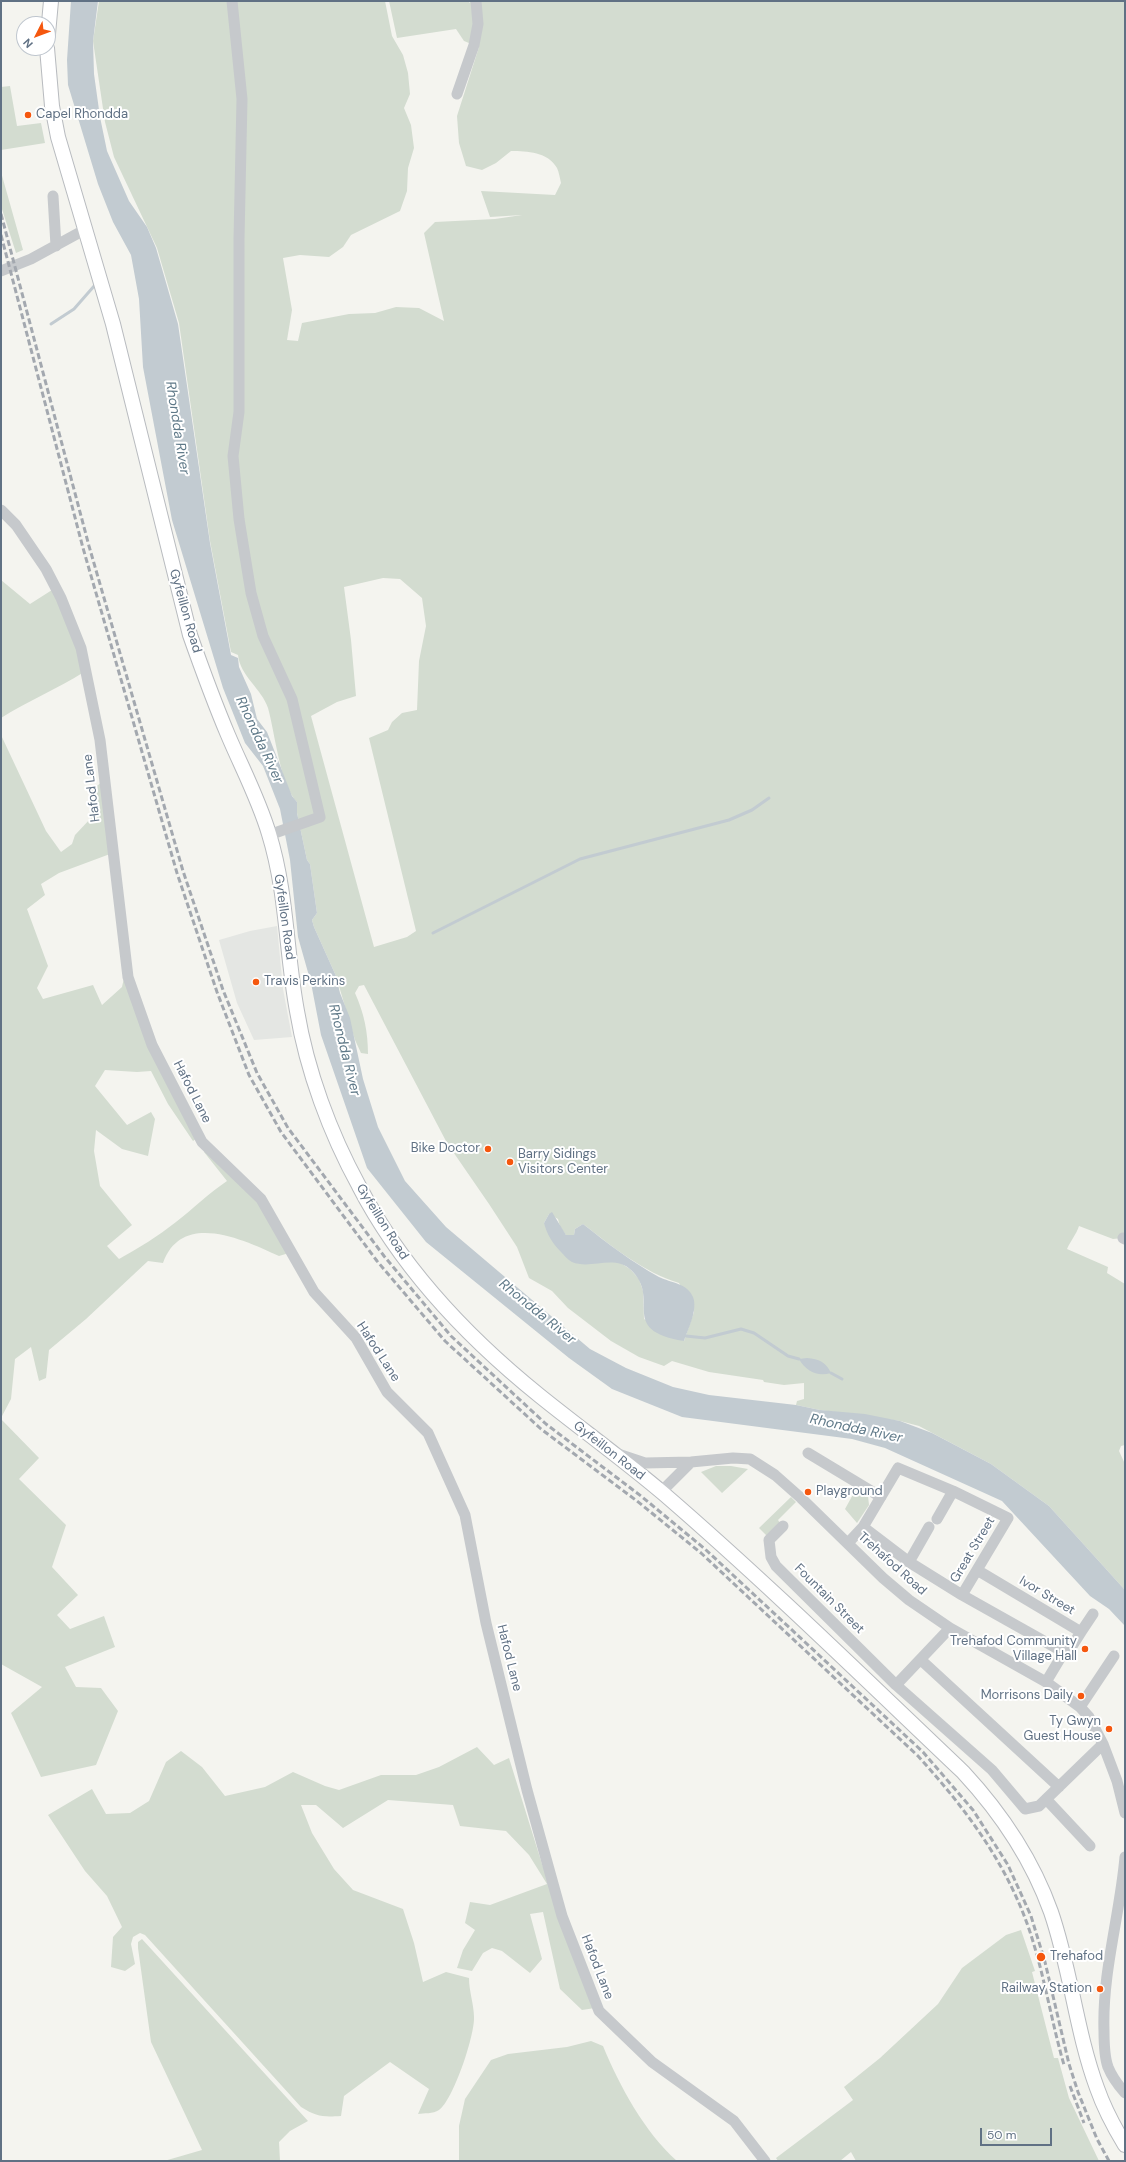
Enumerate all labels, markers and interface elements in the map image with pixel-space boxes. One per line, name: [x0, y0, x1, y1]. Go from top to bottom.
north arrow: [16, 16, 56, 56]
text: N: [20, 36, 36, 51]
place label: Capel Rhondda: [36, 107, 128, 123]
marker: Capel Rhondda: [23, 110, 33, 120]
water label: Rhondda River: [161, 380, 193, 476]
street label: Gyfeillon Road: [166, 567, 204, 655]
water label: Rhondda River: [232, 694, 286, 786]
street label: Hafod Lane: [80, 753, 104, 823]
street label: Gyfeillon Road: [270, 873, 298, 961]
place label: Travis Perkins: [264, 974, 345, 990]
marker: Travis Perkins: [251, 977, 261, 987]
water label: Rhondda River: [324, 1002, 364, 1098]
street label: Hafod Lane: [170, 1058, 214, 1126]
place label: Bike Doctor: [411, 1141, 480, 1157]
marker: Bike Doctor: [483, 1144, 493, 1154]
place label: Barry Sidings Visitors Center: [518, 1147, 608, 1178]
marker: Barry Sidings Visitors Center: [505, 1157, 515, 1167]
street label: Gyfeillon Road: [352, 1181, 412, 1263]
water label: Rhondda River: [495, 1276, 579, 1348]
street label: Hafod Lane: [353, 1319, 403, 1385]
water label: Rhondda River: [808, 1411, 904, 1447]
street label: Gyfeillon Road: [570, 1418, 648, 1484]
place label: Playground: [816, 1484, 883, 1500]
marker: Playground: [803, 1487, 813, 1497]
street label: Great Street: [947, 1514, 999, 1586]
street label: Trehafod Road: [855, 1529, 929, 1599]
street label: Fountain Street: [791, 1561, 867, 1637]
street label: Ivor Street: [1016, 1573, 1078, 1619]
street label: Hafod Lane: [493, 1623, 525, 1693]
place label: Trehafod Community Village Hall: [950, 1634, 1077, 1665]
marker: Trehafod Community Village Hall: [1080, 1644, 1090, 1654]
place label: Morrisons Daily: [981, 1688, 1073, 1704]
marker: Morrisons Daily: [1076, 1691, 1086, 1701]
place label: Ty Gwyn Guest House: [1024, 1714, 1101, 1745]
marker: Ty Gwyn Guest House: [1104, 1724, 1114, 1734]
street label: Hafod Lane: [578, 1932, 616, 2002]
place label: Trehafod: [1050, 1949, 1103, 1965]
marker: Trehafod: [1035, 1951, 1047, 1963]
place label: Railway Station: [1001, 1981, 1092, 1997]
marker: Railway Station: [1095, 1984, 1105, 1994]
scale bar: [982, 2120, 1054, 2146]
text: 50 m: [987, 2127, 1016, 2143]

